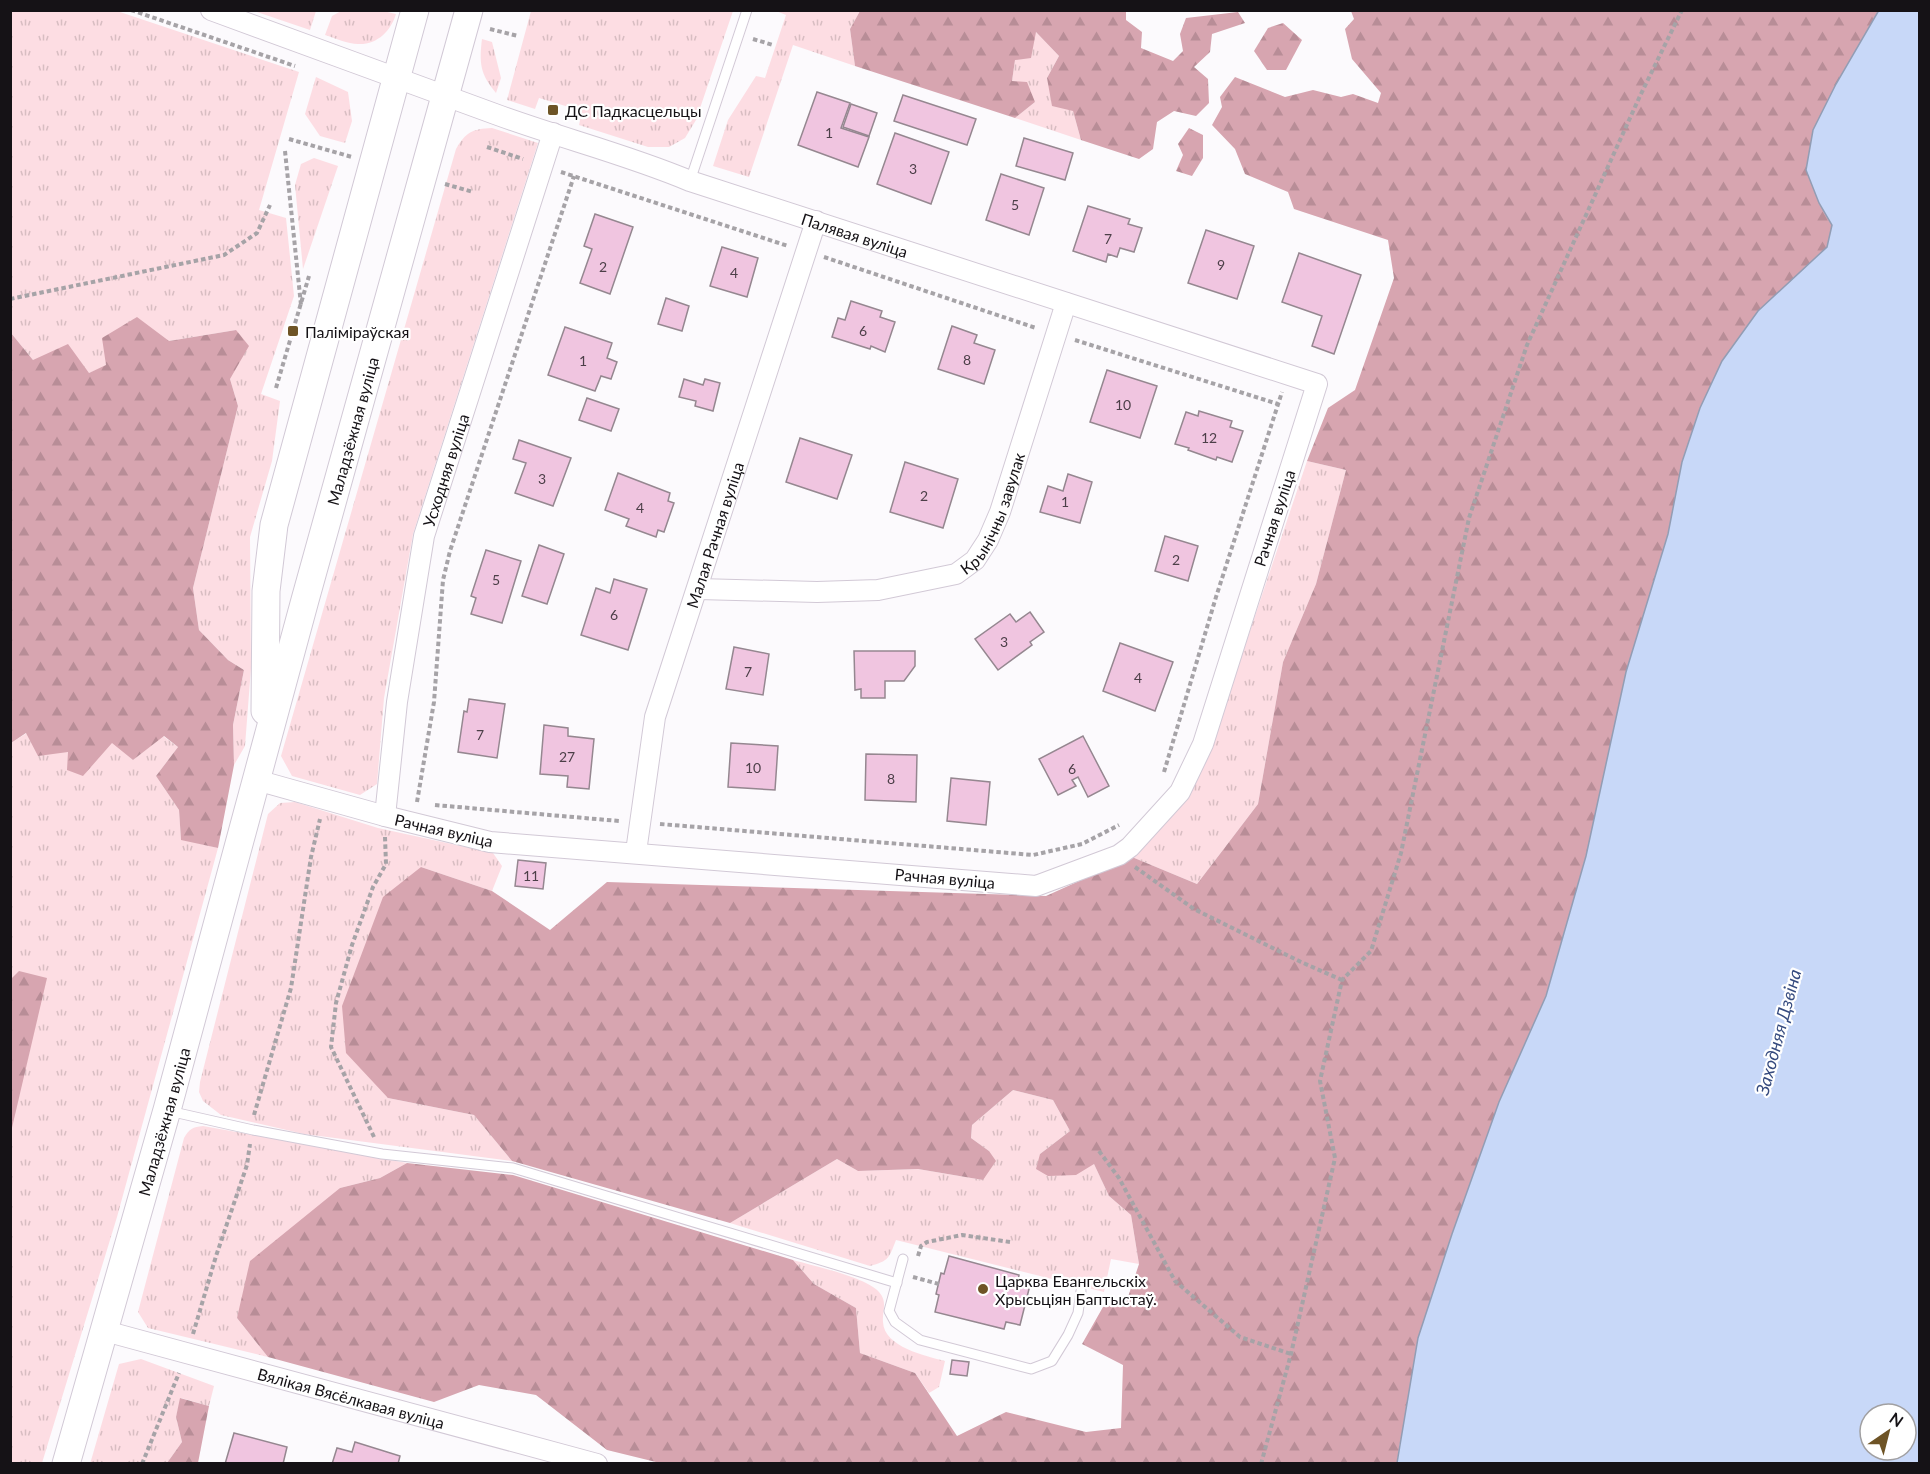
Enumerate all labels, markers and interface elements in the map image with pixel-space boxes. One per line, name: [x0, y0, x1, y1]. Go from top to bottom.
place label: ДС Падкасцельцы: [565, 101, 702, 120]
marker: ДС Падкасцельцы: [546, 103, 560, 117]
house number: 1: [825, 124, 833, 141]
house number: 3: [909, 160, 917, 177]
house number: 5: [1011, 196, 1019, 213]
street label: Палявая вуліца: [799, 208, 911, 260]
house number: 7: [1104, 230, 1112, 247]
house number: 9: [1217, 256, 1225, 273]
house number: 2: [599, 258, 607, 275]
house number: 4: [730, 264, 738, 281]
place label: Паліміраўская: [305, 322, 409, 341]
house number: 6: [859, 322, 867, 339]
marker: Паліміраўская: [286, 324, 300, 338]
house number: 8: [963, 351, 971, 368]
house number: 1: [579, 352, 587, 369]
street label: Маладзёжная вуліца: [322, 355, 382, 507]
house number: 10: [1115, 396, 1131, 413]
street label: Усходняя вуліца: [418, 411, 472, 529]
house number: 12: [1201, 429, 1217, 446]
street label: Крынічны завулак: [956, 449, 1028, 578]
street label: Малая Рачная вуліца: [682, 459, 747, 610]
street label: Рачная вуліца: [1249, 467, 1299, 569]
house number: 3: [538, 470, 546, 487]
house number: 2: [920, 487, 928, 504]
house number: 1: [1061, 493, 1069, 510]
house number: 4: [636, 499, 644, 516]
house number: 2: [1172, 551, 1180, 568]
house number: 5: [492, 571, 500, 588]
house number: 6: [610, 606, 618, 623]
house number: 3: [1000, 633, 1008, 650]
house number: 7: [744, 663, 752, 680]
house number: 4: [1134, 669, 1142, 686]
house number: 7: [476, 726, 484, 743]
house number: 27: [559, 748, 575, 765]
house number: 10: [745, 759, 761, 776]
house number: 6: [1068, 760, 1076, 777]
house number: 8: [887, 770, 895, 787]
street label: Рачная вуліца: [393, 809, 495, 851]
street label: Рачная вуліца: [894, 864, 996, 892]
house number: 11: [523, 867, 539, 884]
water label: Заходняя Дзвіна: [1750, 967, 1805, 1098]
street label: Маладзёжная вуліца: [134, 1045, 193, 1198]
place label: Царква Евангельскіх Хрысьціян Баптыстаў.: [995, 1271, 1157, 1308]
marker: Царква Евангельскіх Хрысьціян Баптыстаў.: [976, 1282, 990, 1296]
street label: Вялікая Вясёлкавая вуліца: [256, 1363, 447, 1432]
north arrow: [1858, 1402, 1918, 1462]
text: N: [1886, 1408, 1907, 1431]

